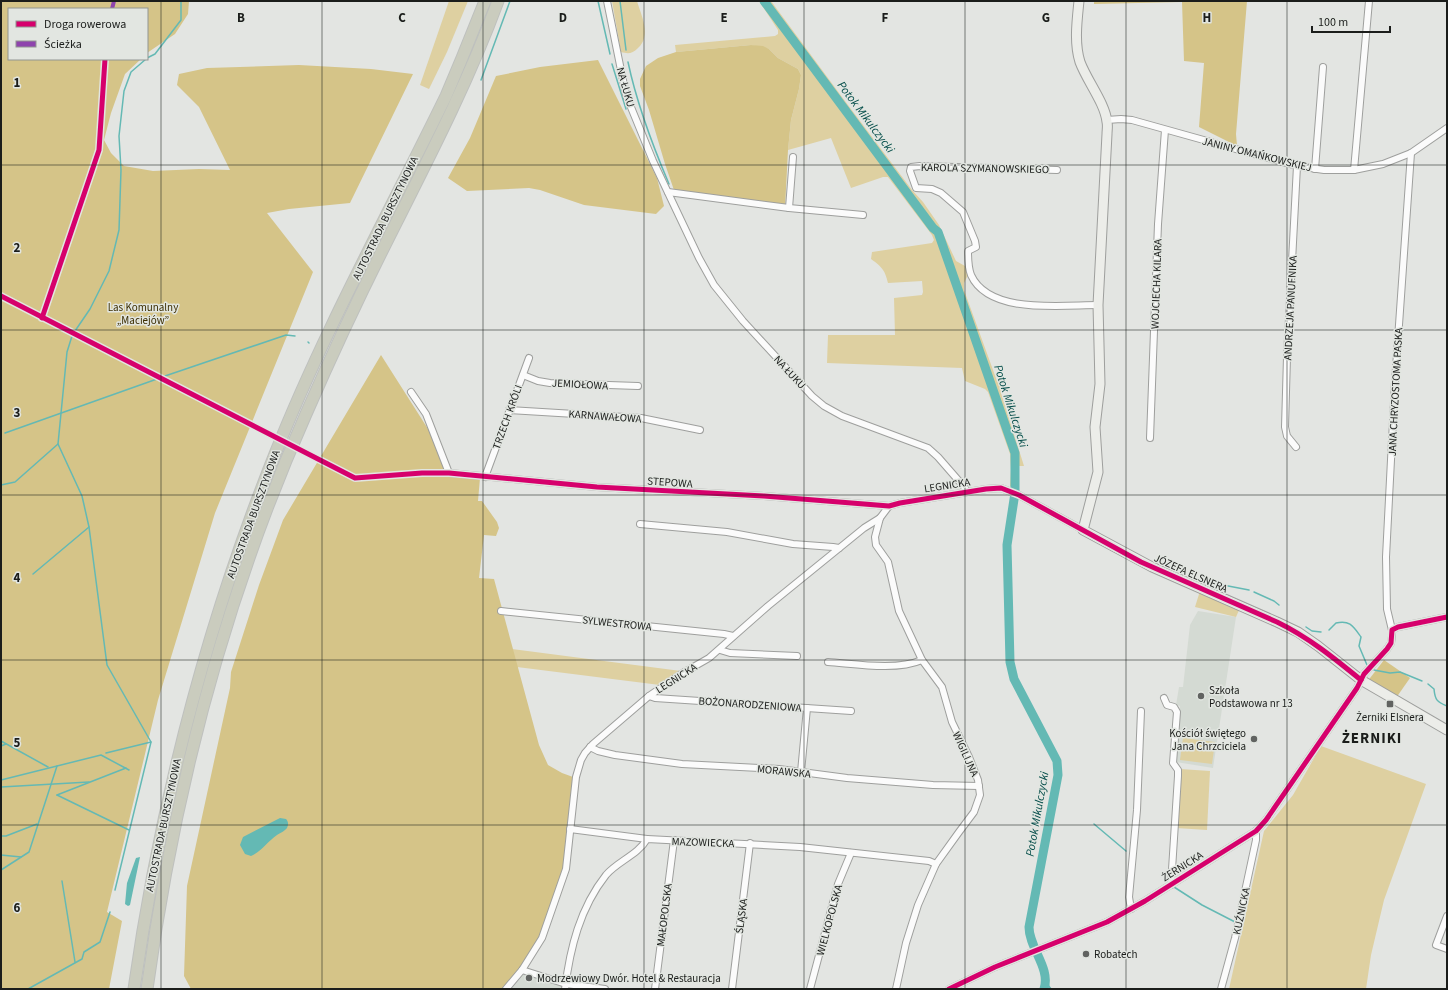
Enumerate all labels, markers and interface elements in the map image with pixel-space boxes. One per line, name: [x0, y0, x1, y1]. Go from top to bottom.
legend: [8, 8, 148, 60]
scale bar: [1312, 8, 1390, 34]
text: B: [237, 9, 245, 27]
text: C: [398, 9, 406, 27]
text: D: [559, 9, 567, 27]
text: E: [720, 9, 728, 27]
text: F: [882, 9, 889, 27]
text: G: [1042, 9, 1050, 27]
text: H: [1203, 9, 1211, 27]
text: 100 m: [1318, 14, 1348, 31]
text: Droga rowerowa: [44, 16, 126, 33]
text: Ścieżka: [44, 36, 82, 53]
street label: NA ŁUKU: [613, 65, 638, 109]
text: 1: [14, 74, 21, 92]
water label: Potok Mikulczycki: [833, 78, 898, 157]
street label: JANINY OMAŃKOWSKIEJ: [1201, 134, 1313, 175]
street label: AUTOSTRADA BURSZTYNOWA: [349, 154, 422, 283]
street label: KAROLA SZYMANOWSKIEGO: [921, 160, 1049, 177]
text: 2: [14, 239, 21, 257]
street label: WOJCIECHA KILARA: [1147, 239, 1166, 329]
street label: ANDRZEJA PANUFNIKA: [1280, 255, 1301, 361]
park label: Las Komunalny „Maciejów”: [108, 300, 178, 328]
street label: JANA CHRYZOSTOMA PASKA: [1385, 327, 1406, 457]
street label: NA ŁUKU: [770, 352, 809, 392]
water label: Potok Mikulczycki: [989, 363, 1032, 450]
street label: JEMIOŁOWA: [551, 376, 609, 393]
street label: TRZECH KRÓLI: [489, 383, 526, 452]
text: 3: [14, 404, 21, 422]
street label: KARNAWAŁOWA: [568, 406, 642, 427]
street label: AUTOSTRADA BURSZTYNOWA: [223, 448, 284, 581]
street label: STEPOWA: [647, 473, 693, 492]
street label: LEGNICKA: [923, 474, 971, 497]
street label: JÓZEFA ELSNERA: [1152, 551, 1230, 596]
text: 4: [14, 569, 21, 587]
street label: SYLWESTROWA: [581, 612, 652, 635]
street label: LEGNICKA: [653, 660, 700, 697]
place label: Szkoła Podstawowa nr 13: [1209, 683, 1293, 711]
marker: Szkoła Podstawowa nr 13: [1196, 691, 1206, 701]
street label: BOŻONARODZENIOWA: [698, 693, 802, 716]
marker: Żerniki Elsnera: [1385, 699, 1395, 709]
place label: Żerniki Elsnera: [1356, 710, 1424, 725]
place label: Kościół świętego Jana Chrzciciela: [1169, 726, 1246, 754]
district label: ŻERNIKI: [1342, 728, 1402, 749]
street label: WIGILIJNA: [949, 729, 982, 779]
text: 5: [14, 734, 21, 752]
marker: Kościół świętego Jana Chrzciciela: [1249, 734, 1259, 744]
street label: AUTOSTRADA BURSZTYNOWA: [142, 757, 185, 893]
street label: MORAWSKA: [756, 761, 812, 782]
water label: Potok Mikulczycki: [1022, 770, 1053, 858]
street label: MAZOWIECKA: [671, 834, 735, 851]
street label: ŻERNICKA: [1159, 848, 1206, 885]
street label: MAŁOPOLSKA: [653, 883, 676, 947]
street label: WIELKOPOLSKA: [813, 883, 846, 957]
street label: KUŹNICKA: [1229, 886, 1254, 936]
street label: ŚLĄSKA: [732, 898, 751, 935]
text: 6: [14, 899, 21, 917]
place label: Robatech: [1094, 947, 1137, 962]
marker: Robatech: [1081, 949, 1091, 959]
place label: Modrzewiowy Dwór. Hotel & Restauracja: [537, 971, 721, 986]
marker: Modrzewiowy Dwór. Hotel & Restauracja: [524, 973, 534, 983]

